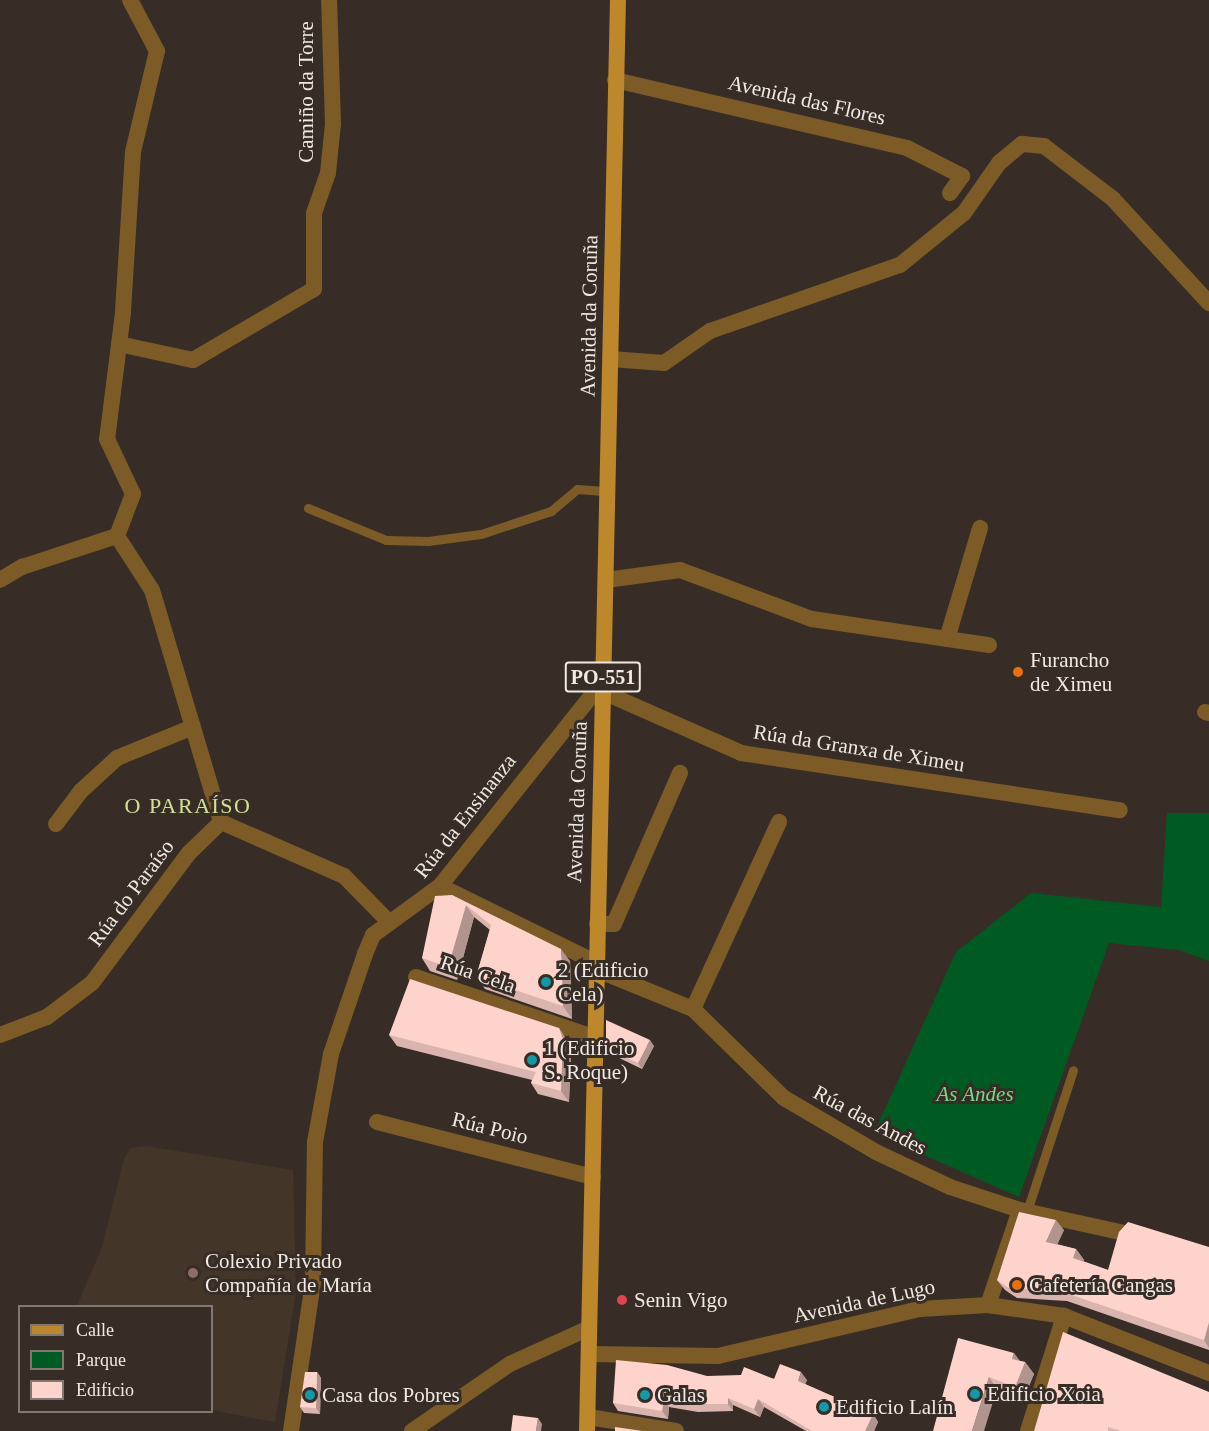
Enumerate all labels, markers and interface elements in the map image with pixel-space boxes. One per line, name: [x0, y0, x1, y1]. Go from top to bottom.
street label: Camiño da Torre: [293, 21, 319, 163]
street label: Avenida das Flores: [726, 70, 888, 130]
street label: Avenida da Coruña: [575, 235, 603, 397]
place label: Furancho de Ximeu: [1030, 647, 1112, 697]
road number: PO-551: [564, 660, 642, 694]
marker: Furancho de Ximeu: [1011, 665, 1025, 679]
street label: Rúa da Granxa de Ximeu: [752, 719, 966, 777]
street label: Avenida da Coruña: [562, 721, 592, 883]
street label: Rúa da Ensinanza: [409, 749, 521, 883]
district label: O PARAÍSO: [124, 793, 252, 819]
street label: Rúa do Paraíso: [83, 835, 179, 951]
street label: Rúa Cela: [437, 949, 519, 999]
place label: 2 (Edificio Cela): [558, 957, 648, 1007]
marker: 2 (Edificio Cela): [539, 975, 553, 989]
place label: 1 (Edificio S. Roque): [544, 1035, 634, 1085]
marker: 1 (Edificio S. Roque): [525, 1053, 539, 1067]
street label: Rúa das Andes: [808, 1079, 932, 1161]
park label: As Andes: [936, 1081, 1014, 1107]
street label: Rúa Poio: [449, 1106, 531, 1150]
place label: Colexio Privado Compañía de María: [205, 1248, 372, 1298]
marker: Colexio Privado Compañía de María: [186, 1266, 200, 1280]
place label: Cafetería Cangas: [1029, 1272, 1173, 1298]
street label: Avenida de Lugo: [791, 1274, 937, 1328]
marker: Cafetería Cangas: [1010, 1278, 1024, 1292]
place label: Senin Vigo: [634, 1287, 728, 1313]
marker: Senin Vigo: [615, 1293, 629, 1307]
legend: [18, 1305, 213, 1413]
text: Calle: [76, 1320, 114, 1340]
text: Parque: [76, 1350, 126, 1370]
text: Edificio: [76, 1380, 134, 1400]
place label: Edificio Xoia: [987, 1381, 1101, 1407]
place label: Casa dos Pobres: [322, 1382, 460, 1408]
place label: Galas: [657, 1382, 705, 1408]
marker: Edificio Xoia: [968, 1387, 982, 1401]
marker: Casa dos Pobres: [303, 1388, 317, 1402]
marker: Galas: [638, 1388, 652, 1402]
place label: Edificio Lalín: [836, 1394, 953, 1420]
marker: Edificio Lalín: [817, 1400, 831, 1414]

